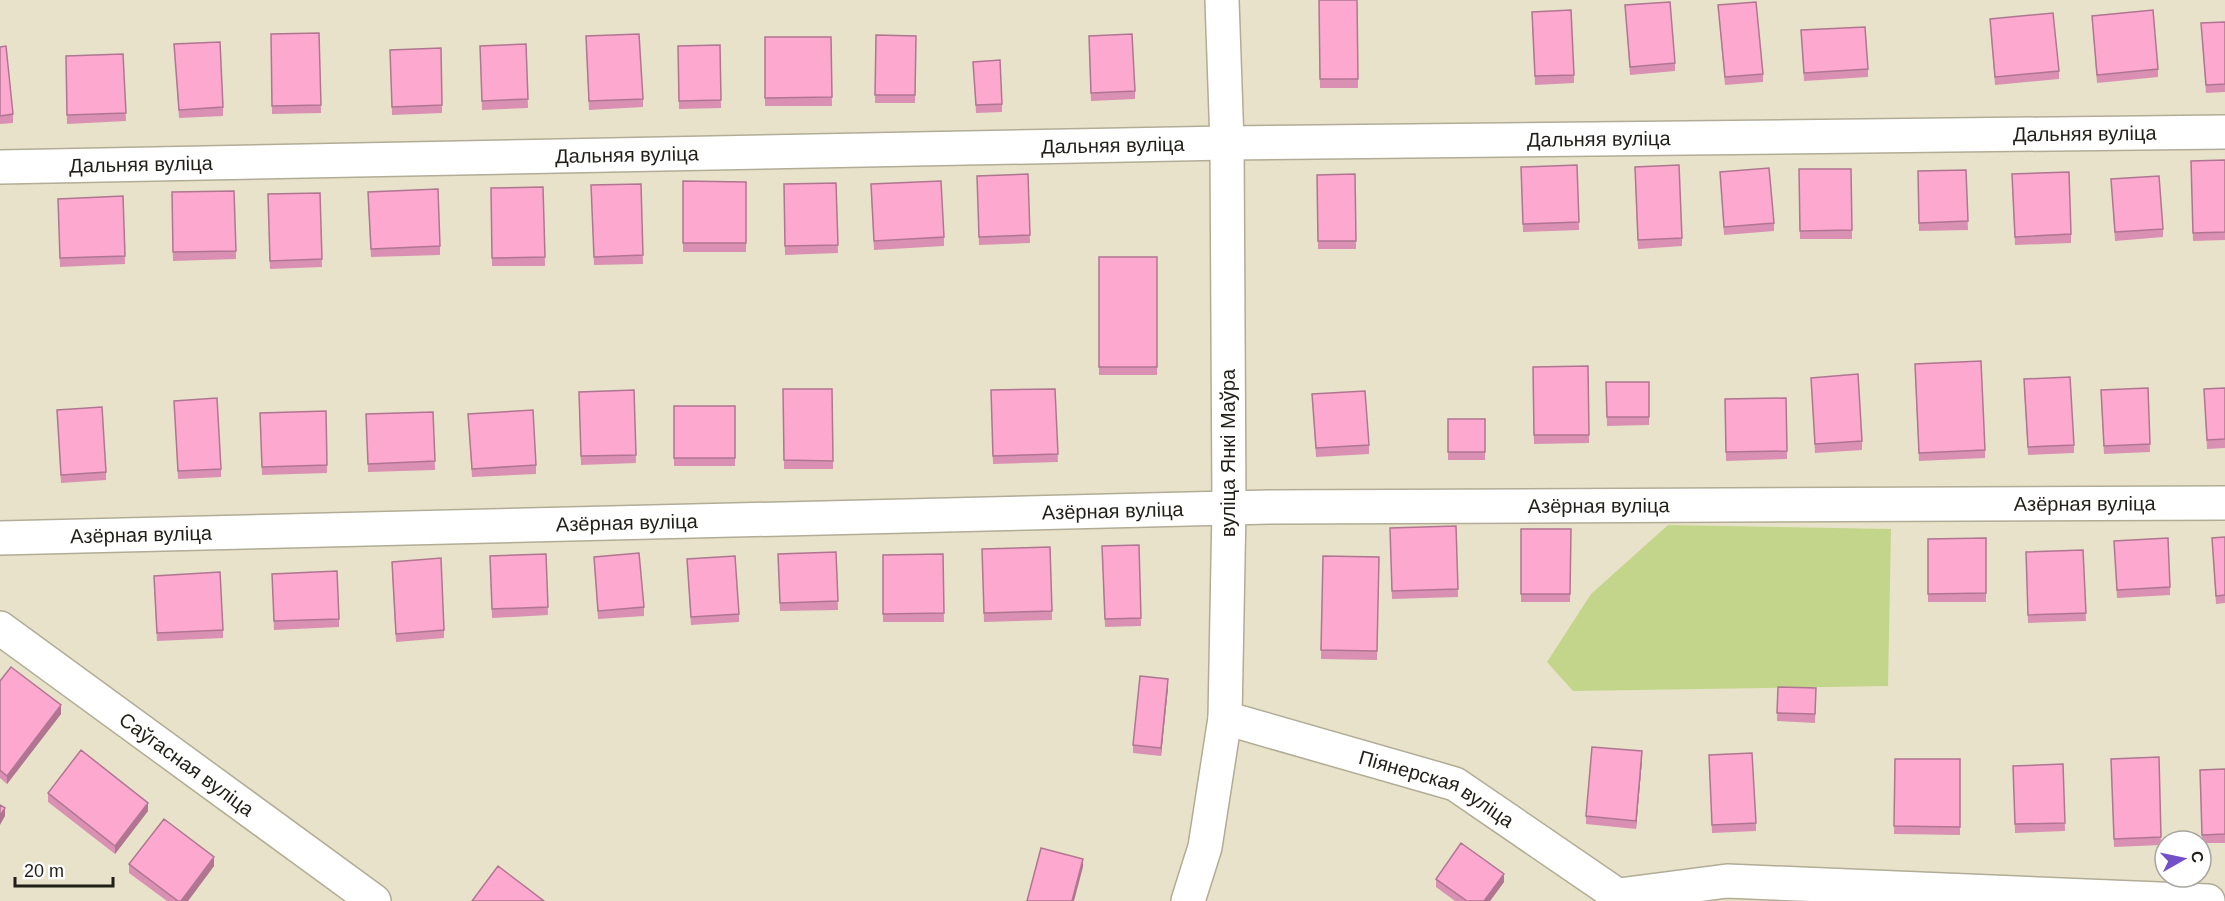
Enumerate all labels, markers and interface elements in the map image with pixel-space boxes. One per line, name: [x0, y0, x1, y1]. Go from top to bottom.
street label: Дальняя вуліца: [2013, 122, 2157, 145]
street label: Дальняя вуліца: [1527, 127, 1672, 151]
street label: Дальняя вуліца: [1041, 133, 1186, 158]
street label: Дальняя вуліца: [555, 142, 700, 167]
street label: Дальняя вуліца: [69, 152, 214, 177]
street label: вуліца Янкі Маўра: [1217, 368, 1239, 537]
street label: Азёрная вуліца: [2014, 492, 2156, 515]
street label: Азёрная вуліца: [1528, 494, 1670, 517]
street label: Азёрная вуліца: [1042, 498, 1185, 524]
street label: Азёрная вуліца: [556, 510, 699, 535]
street label: Азёрная вуліца: [70, 522, 213, 547]
street label: Саўгасная вуліца: [115, 708, 259, 821]
street label: Піянерская вуліца: [1356, 746, 1519, 832]
north arrow: [2153, 829, 2213, 889]
scale bar: [15, 850, 112, 888]
text: С: [2188, 850, 2207, 864]
text: 20 m: [24, 861, 64, 881]

